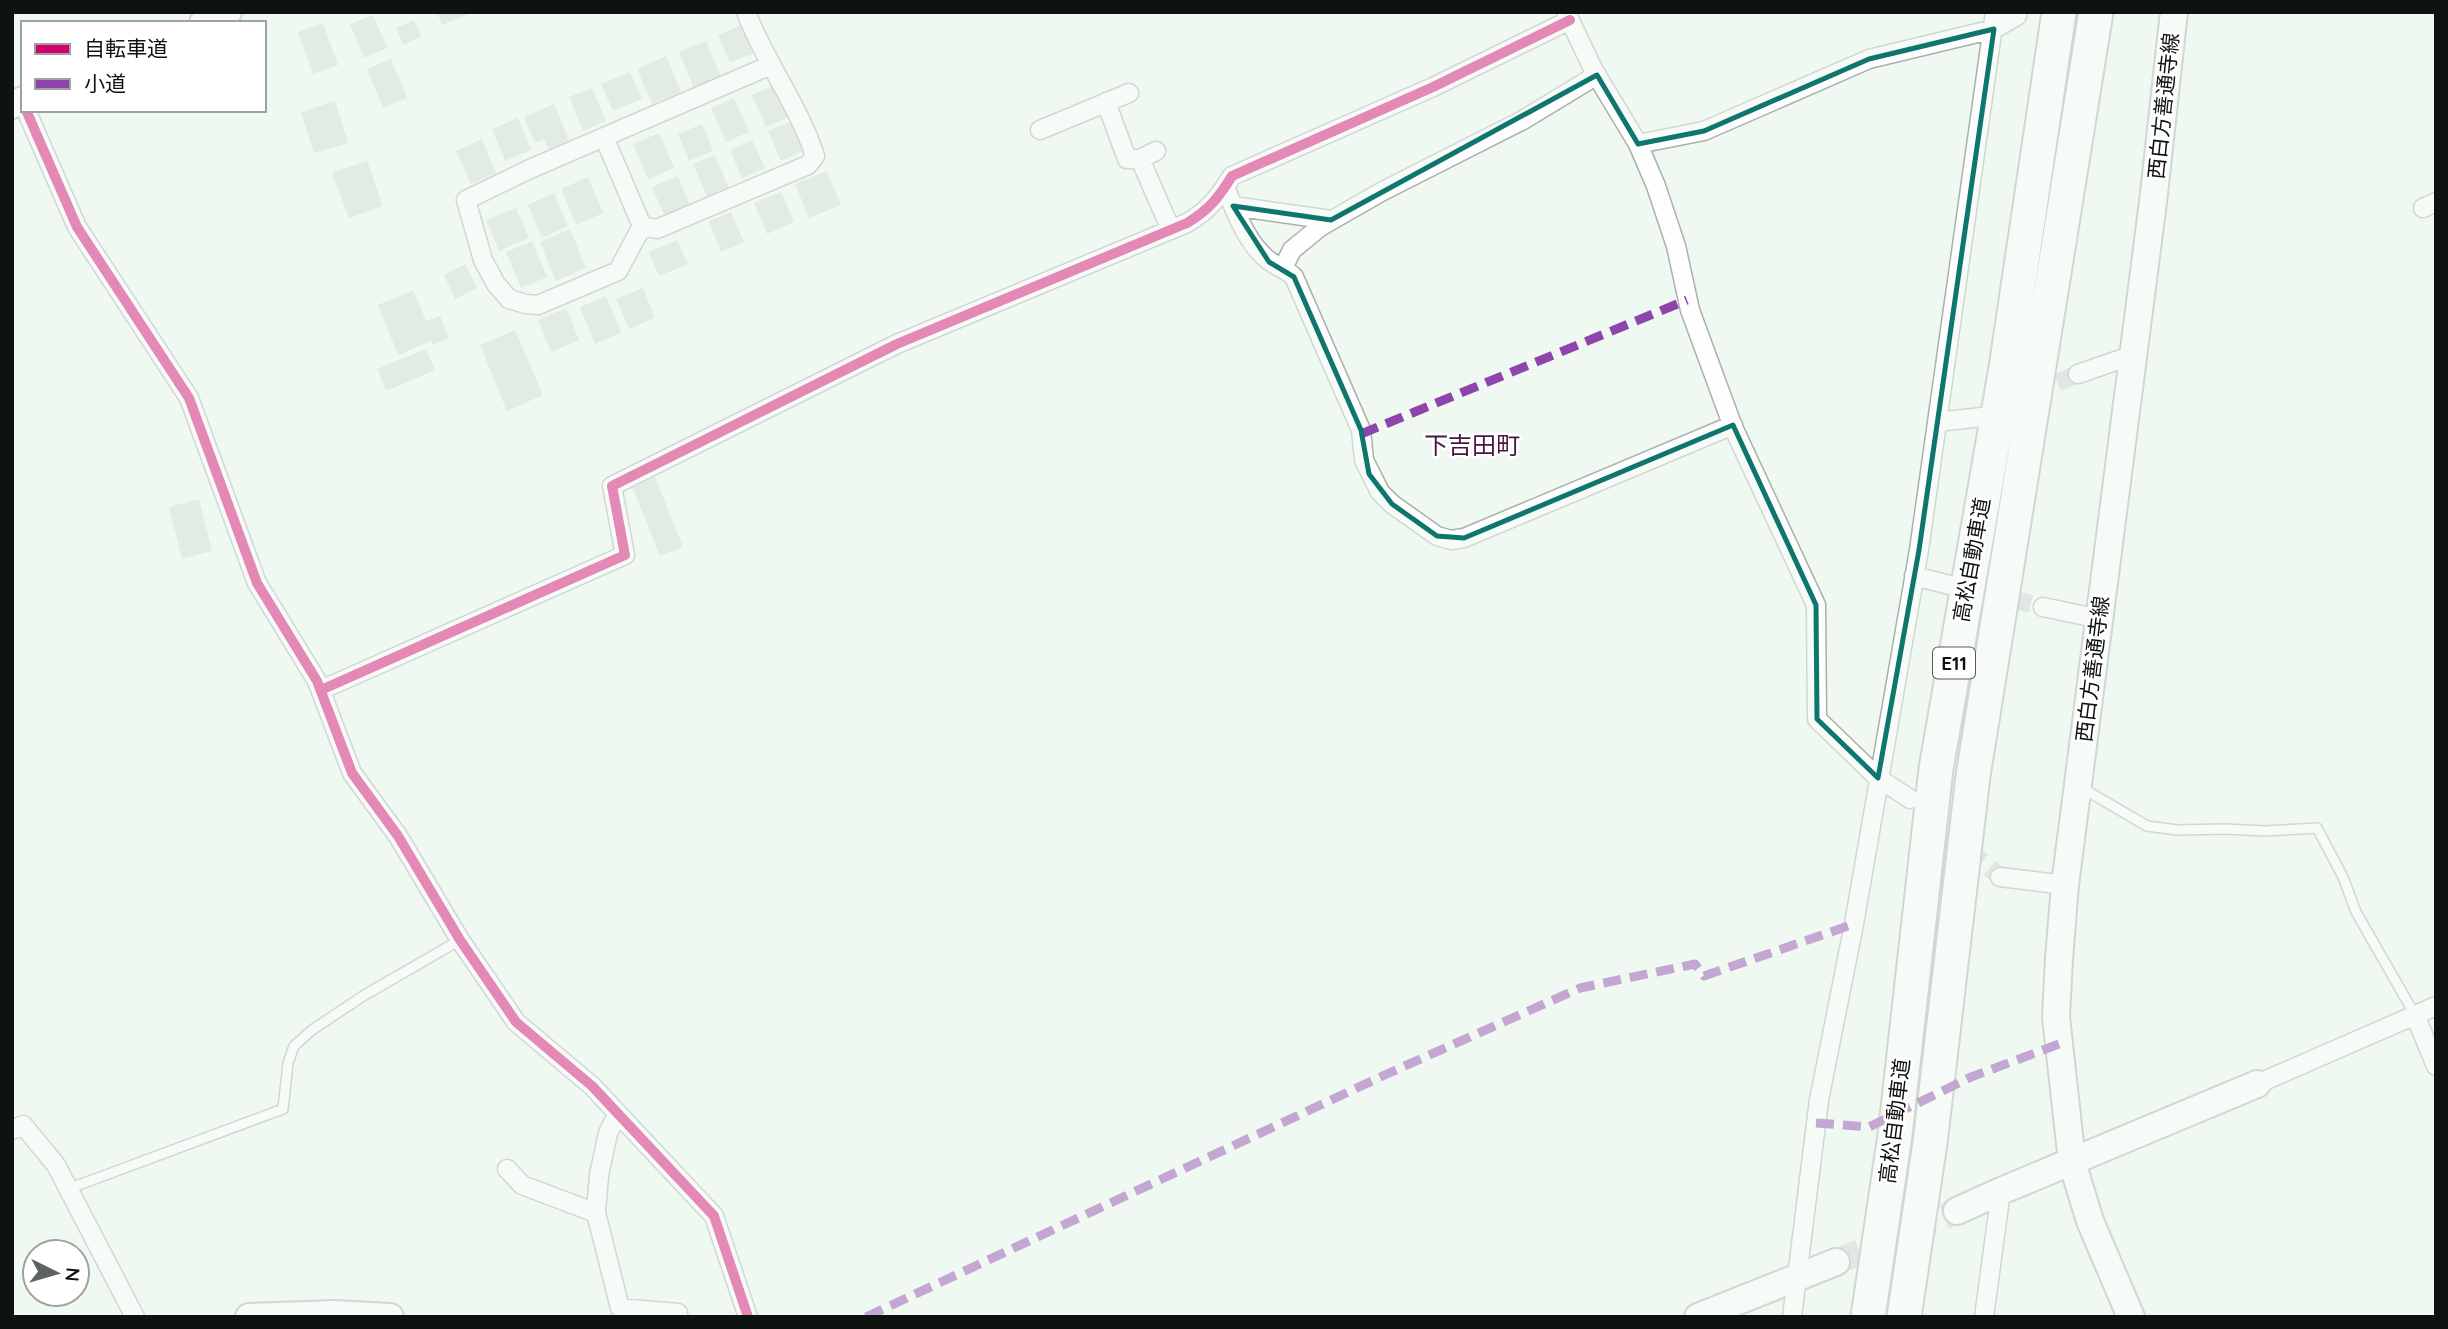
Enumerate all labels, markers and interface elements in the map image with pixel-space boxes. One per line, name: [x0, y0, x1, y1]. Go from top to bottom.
legend: [21, 21, 266, 112]
street label: 西白方善通寺線: [2142, 31, 2184, 180]
text: 自転車道: [84, 35, 168, 61]
text: 小道: [84, 70, 126, 96]
district label: 下吉田町: [1424, 430, 1520, 460]
street label: 高松自動車道: [1947, 496, 1995, 624]
street label: 西白方善通寺線: [2070, 594, 2114, 743]
road number: E11: [1933, 648, 1975, 678]
street label: 高松自動車道: [1873, 1057, 1915, 1185]
north arrow: [21, 1238, 91, 1308]
text: N: [60, 1266, 85, 1282]

